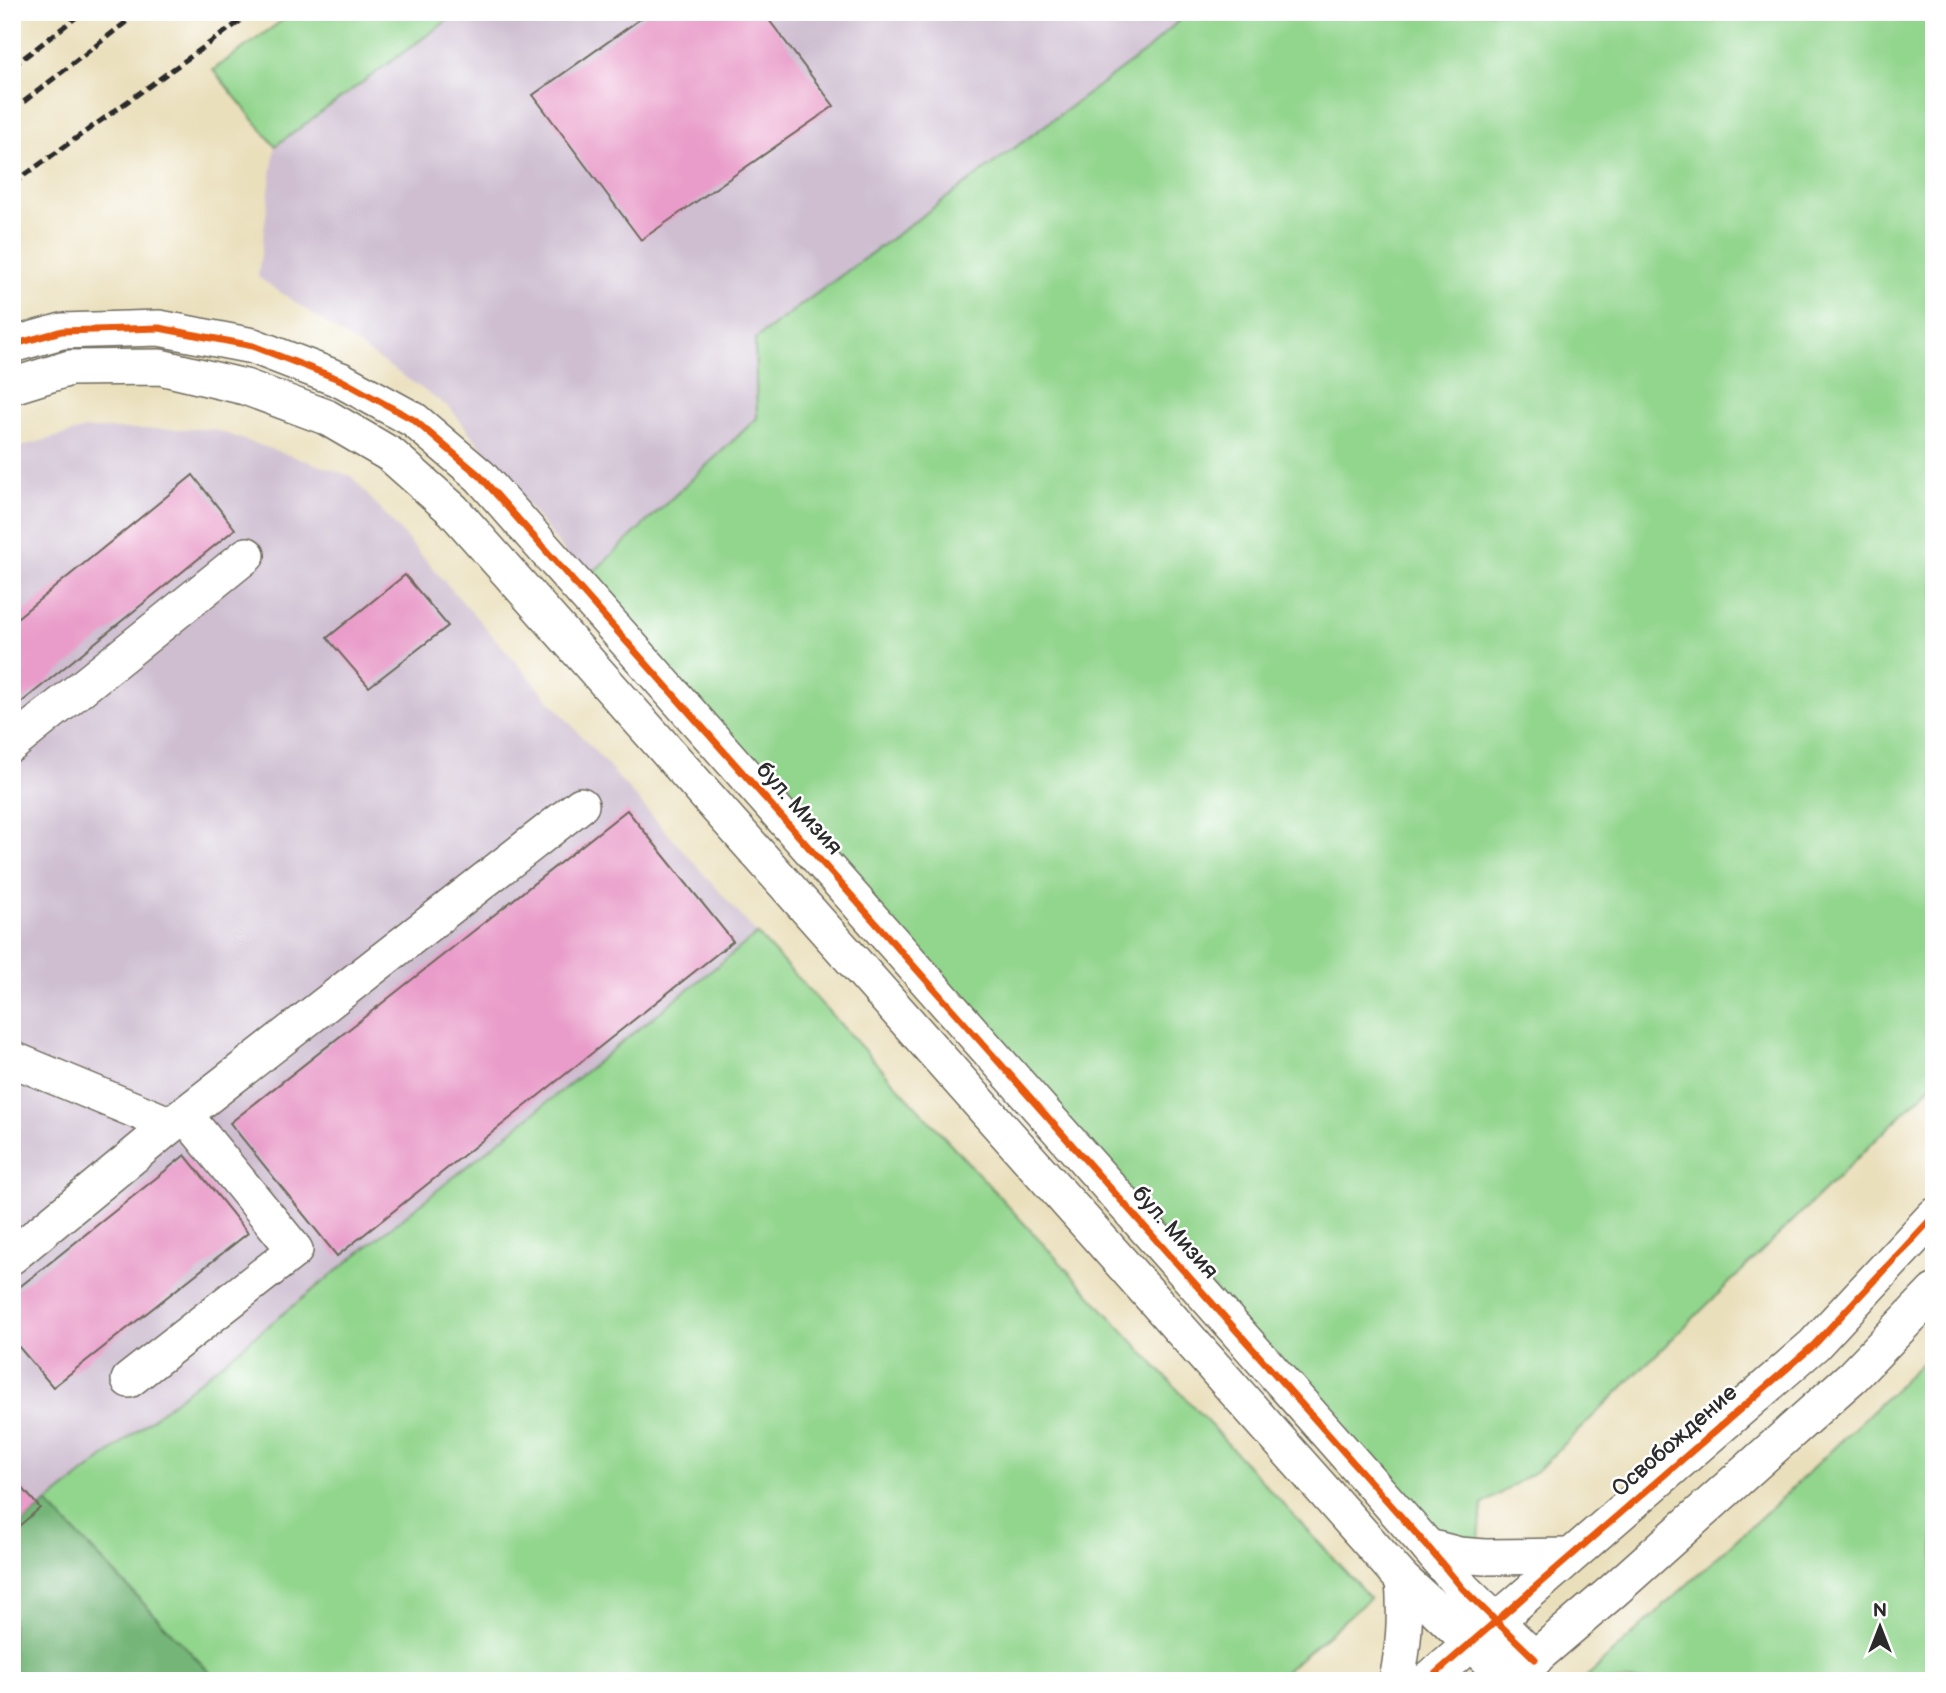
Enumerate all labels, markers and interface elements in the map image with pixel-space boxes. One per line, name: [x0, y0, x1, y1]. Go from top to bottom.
street label: бул. Мизия: [750, 756, 848, 861]
street label: бул. Мизия: [1126, 1180, 1224, 1285]
street label: Освобождение: [1606, 1378, 1743, 1503]
north arrow: [1844, 1592, 1914, 1662]
text: N: [1873, 1600, 1887, 1623]

